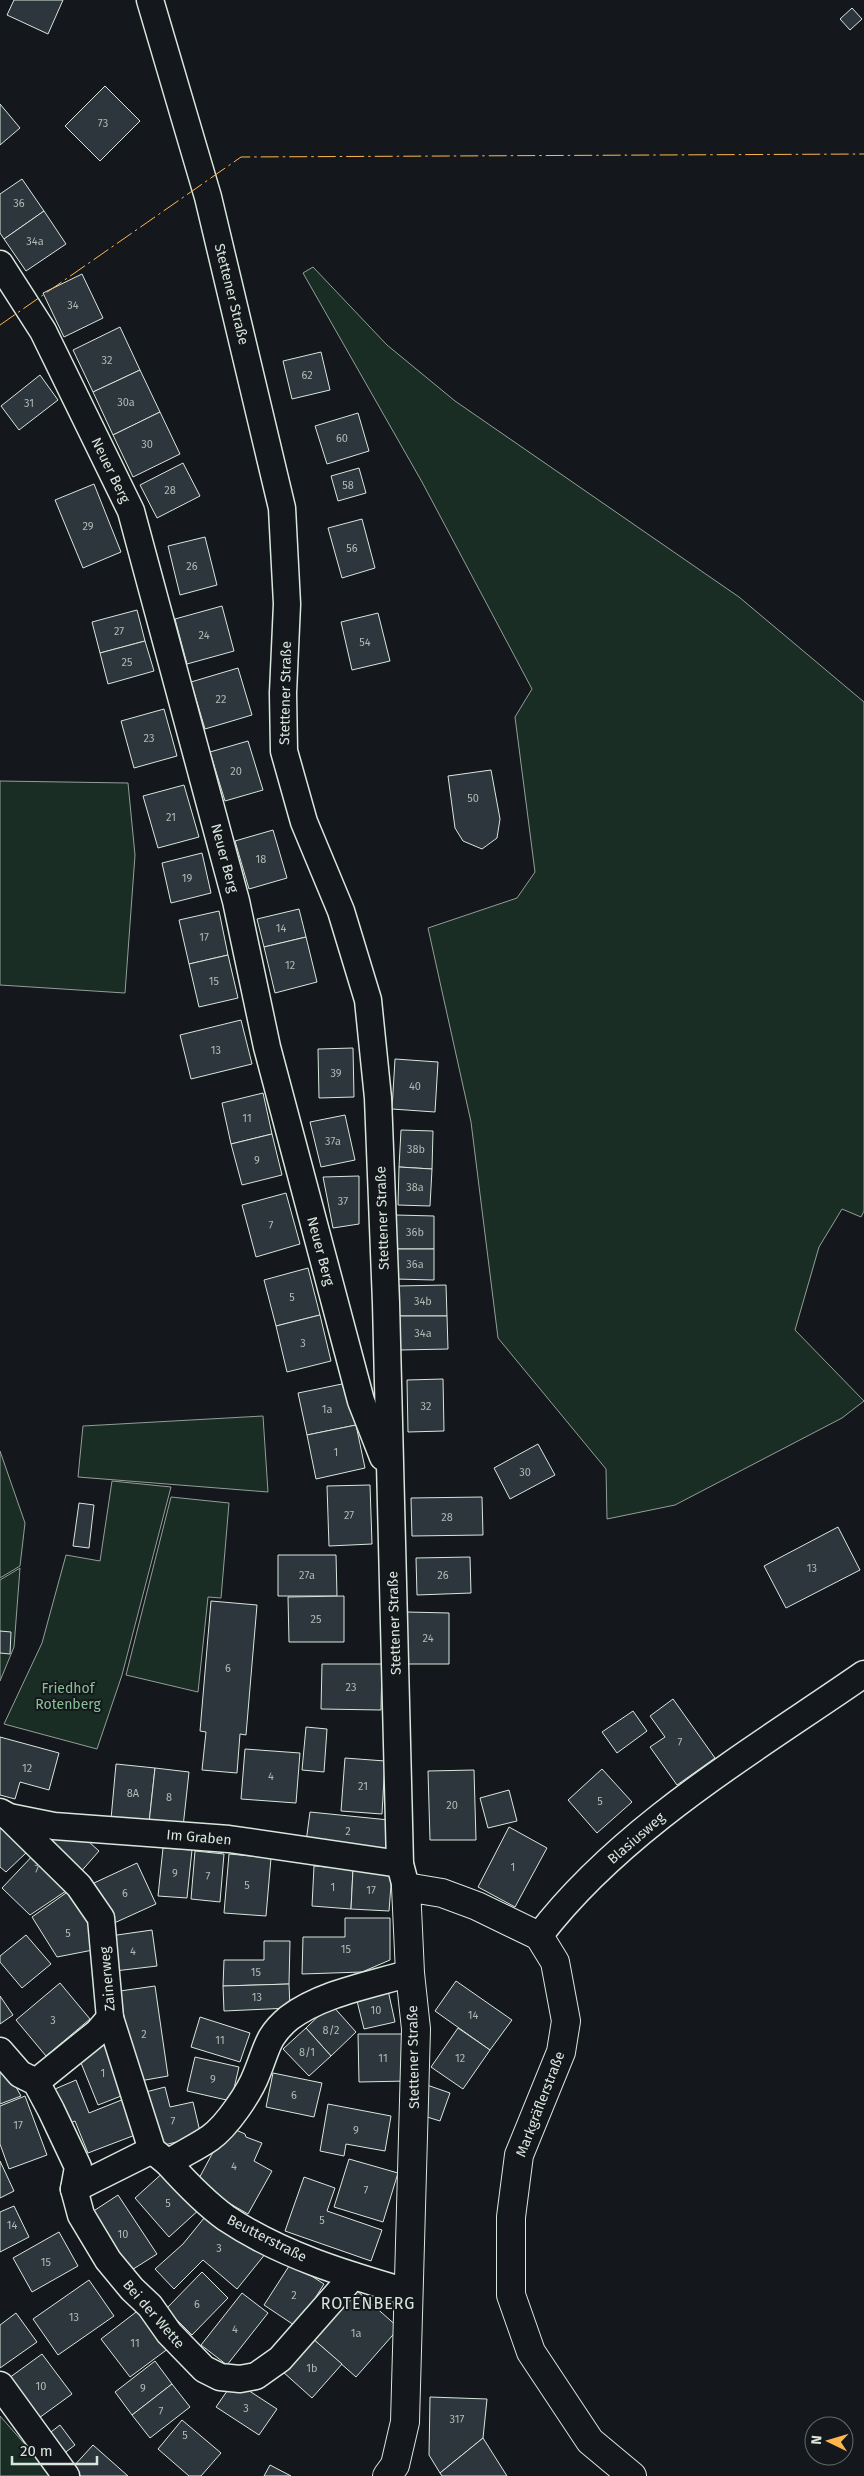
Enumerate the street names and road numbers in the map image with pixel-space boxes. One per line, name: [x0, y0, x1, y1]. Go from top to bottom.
street label: Stettener Straße: [211, 242, 252, 347]
street label: Neuer Berg: [87, 435, 134, 506]
street label: Stettener Straße: [276, 641, 295, 745]
street label: Neuer Berg: [207, 822, 242, 895]
street label: Stettener Straße: [372, 1166, 393, 1270]
street label: Neuer Berg: [303, 1215, 338, 1288]
street label: Stettener Straße: [384, 1571, 405, 1675]
street label: Blasiusweg: [604, 1809, 669, 1868]
street label: Im Graben: [166, 1826, 232, 1849]
street label: Zainerweg: [96, 1945, 119, 2012]
street label: Stettener Straße: [404, 2005, 423, 2109]
street label: Markgräflerstraße: [512, 2049, 568, 2159]
street label: Beutterstraße: [224, 2211, 309, 2266]
street label: Bei der Wette: [119, 2276, 188, 2352]

